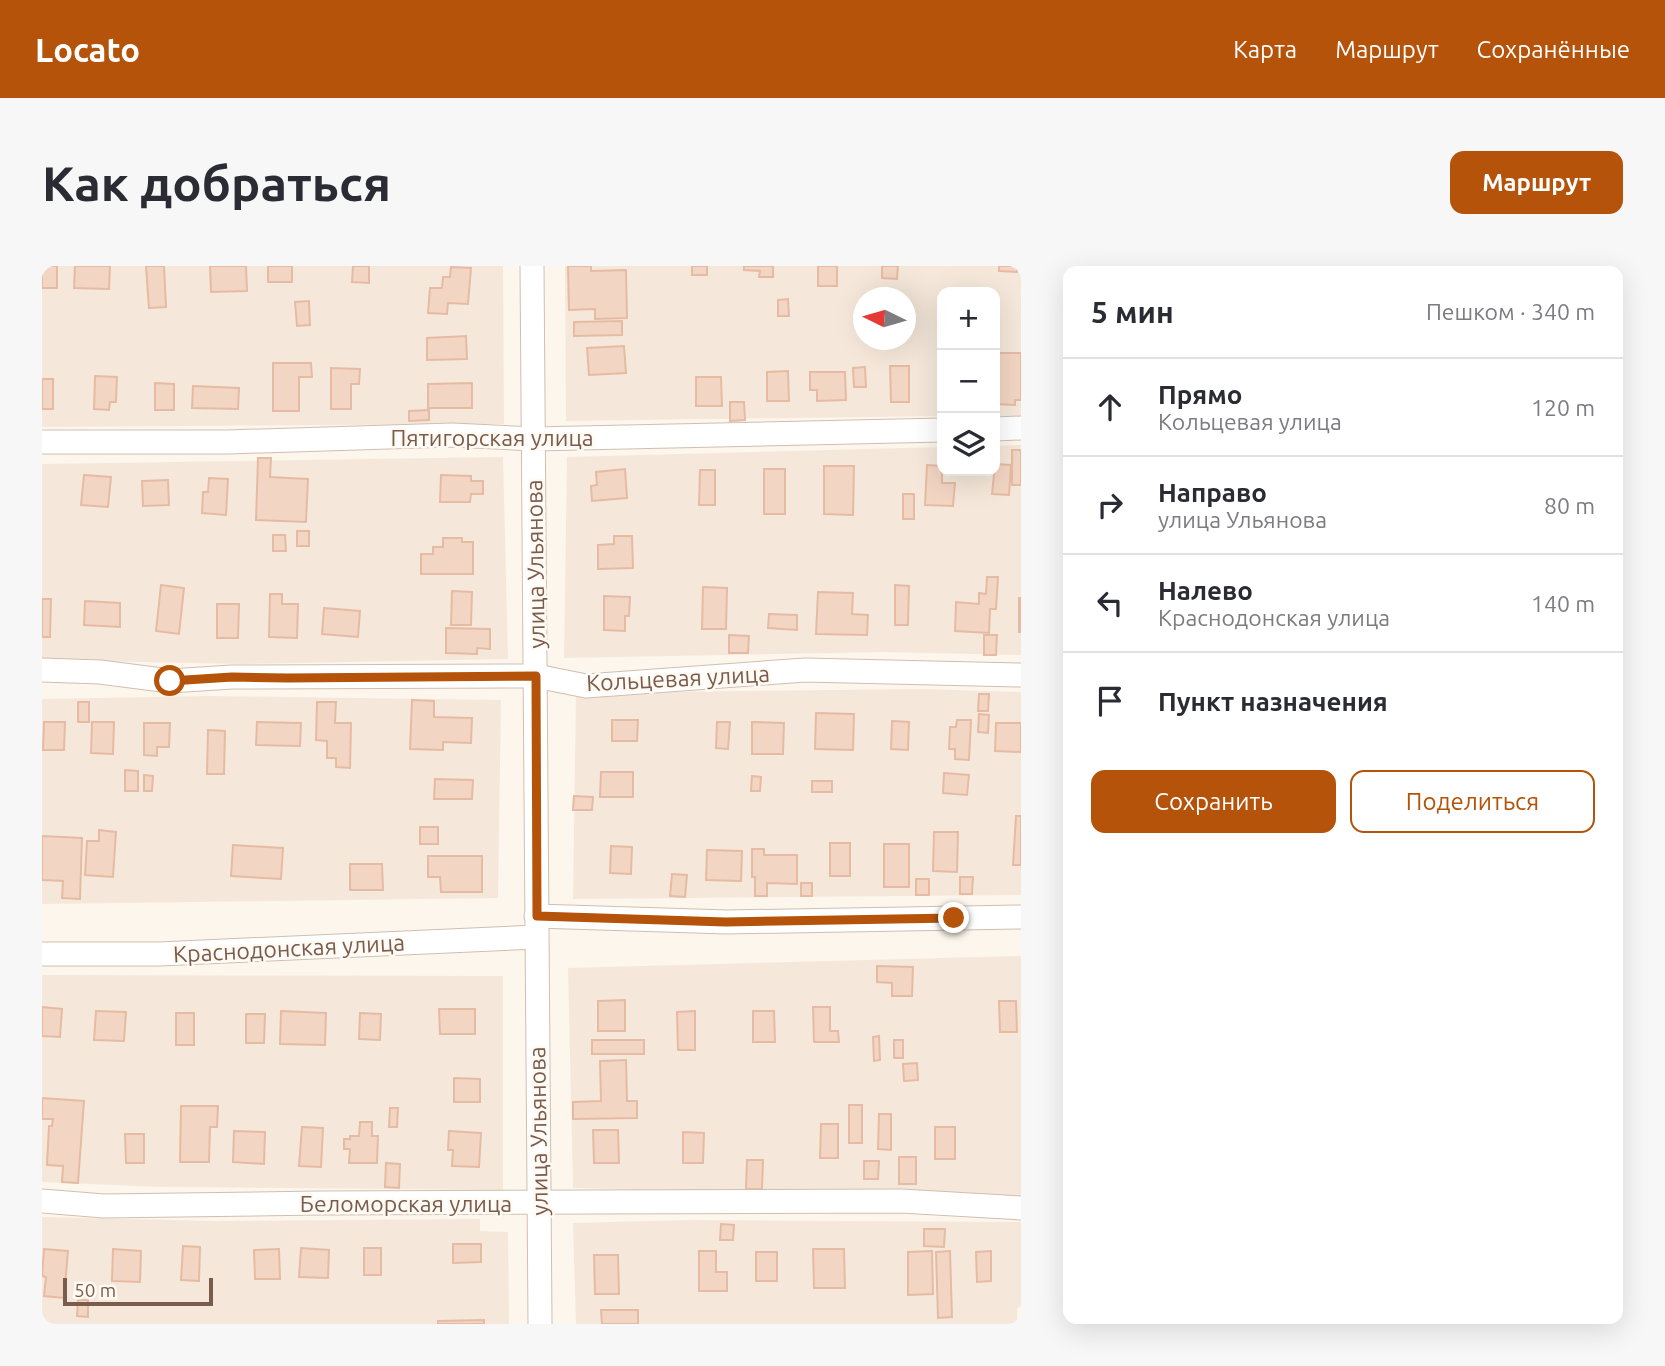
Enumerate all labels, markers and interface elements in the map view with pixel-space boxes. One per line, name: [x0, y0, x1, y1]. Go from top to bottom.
text: Locato: [35, 31, 140, 68]
text: Карта: [1233, 36, 1297, 63]
text: Маршрут: [1335, 36, 1439, 63]
text: Сохранённые: [1477, 36, 1630, 63]
button: Маршрут: [1450, 151, 1623, 214]
text: Как добраться: [42, 155, 391, 210]
north arrow: [853, 287, 916, 350]
map controls: [937, 287, 1000, 476]
button: +: [937, 287, 1000, 350]
text: 5 мин: [1091, 295, 1174, 329]
text: Пешком · 340 m: [1426, 299, 1595, 324]
button: −: [937, 350, 1000, 413]
text: Прямо: [1158, 380, 1242, 409]
icon: ahead: [1091, 388, 1129, 426]
text: 120 m: [1531, 395, 1595, 420]
text: Кольцевая улица: [1158, 409, 1342, 434]
button: layers: [937, 413, 1000, 476]
street label: Пятигорская улица: [390, 425, 594, 450]
text: Направо: [1158, 478, 1267, 507]
street label: улица Ульянова: [521, 479, 549, 649]
icon: right: [1091, 486, 1129, 524]
text: 80 m: [1544, 493, 1595, 518]
text: улица Ульянова: [1158, 507, 1327, 532]
text: Налево: [1158, 576, 1253, 605]
icon: left: [1091, 584, 1129, 622]
text: 140 m: [1531, 591, 1595, 616]
text: Краснодонская улица: [1158, 605, 1390, 630]
street label: Кольцевая улица: [586, 661, 770, 695]
route start: [154, 665, 185, 696]
icon: arrive: [1091, 682, 1129, 720]
text: Пункт назначения: [1158, 687, 1388, 716]
button: Сохранить: [1091, 770, 1336, 833]
button: Поделиться: [1350, 770, 1595, 833]
route end: [938, 902, 969, 933]
street label: Краснодонская улица: [172, 929, 406, 967]
street label: улица Ульянова: [524, 1046, 552, 1216]
street label: Беломорская улица: [300, 1191, 512, 1216]
scale bar: [63, 1275, 214, 1307]
text: 50 m: [74, 1279, 116, 1301]

